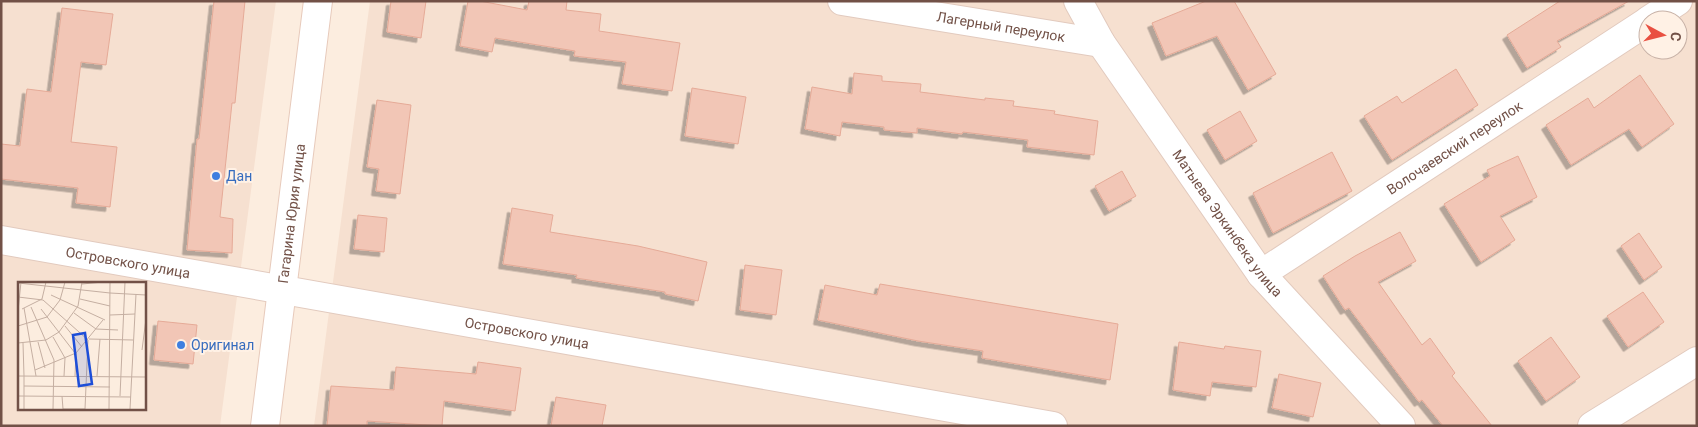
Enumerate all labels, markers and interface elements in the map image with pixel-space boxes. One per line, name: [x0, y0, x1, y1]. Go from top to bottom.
street label: Лагерный переулок: [936, 8, 1067, 45]
north arrow: [1638, 10, 1688, 60]
text: С: [1667, 31, 1684, 42]
street label: Волочаевский переулок: [1384, 97, 1526, 198]
street label: Гагарина Юрия улица: [275, 143, 308, 284]
street label: Матыева Эркинбека улица: [1169, 146, 1286, 300]
place label: Дан: [226, 168, 252, 184]
marker: Дан: [210, 170, 222, 182]
street label: Островского улица: [65, 244, 191, 281]
inset map: [18, 282, 145, 410]
street label: Островского улица: [463, 314, 590, 352]
place label: Оригинал: [191, 337, 254, 353]
marker: Оригинал: [175, 339, 187, 351]

